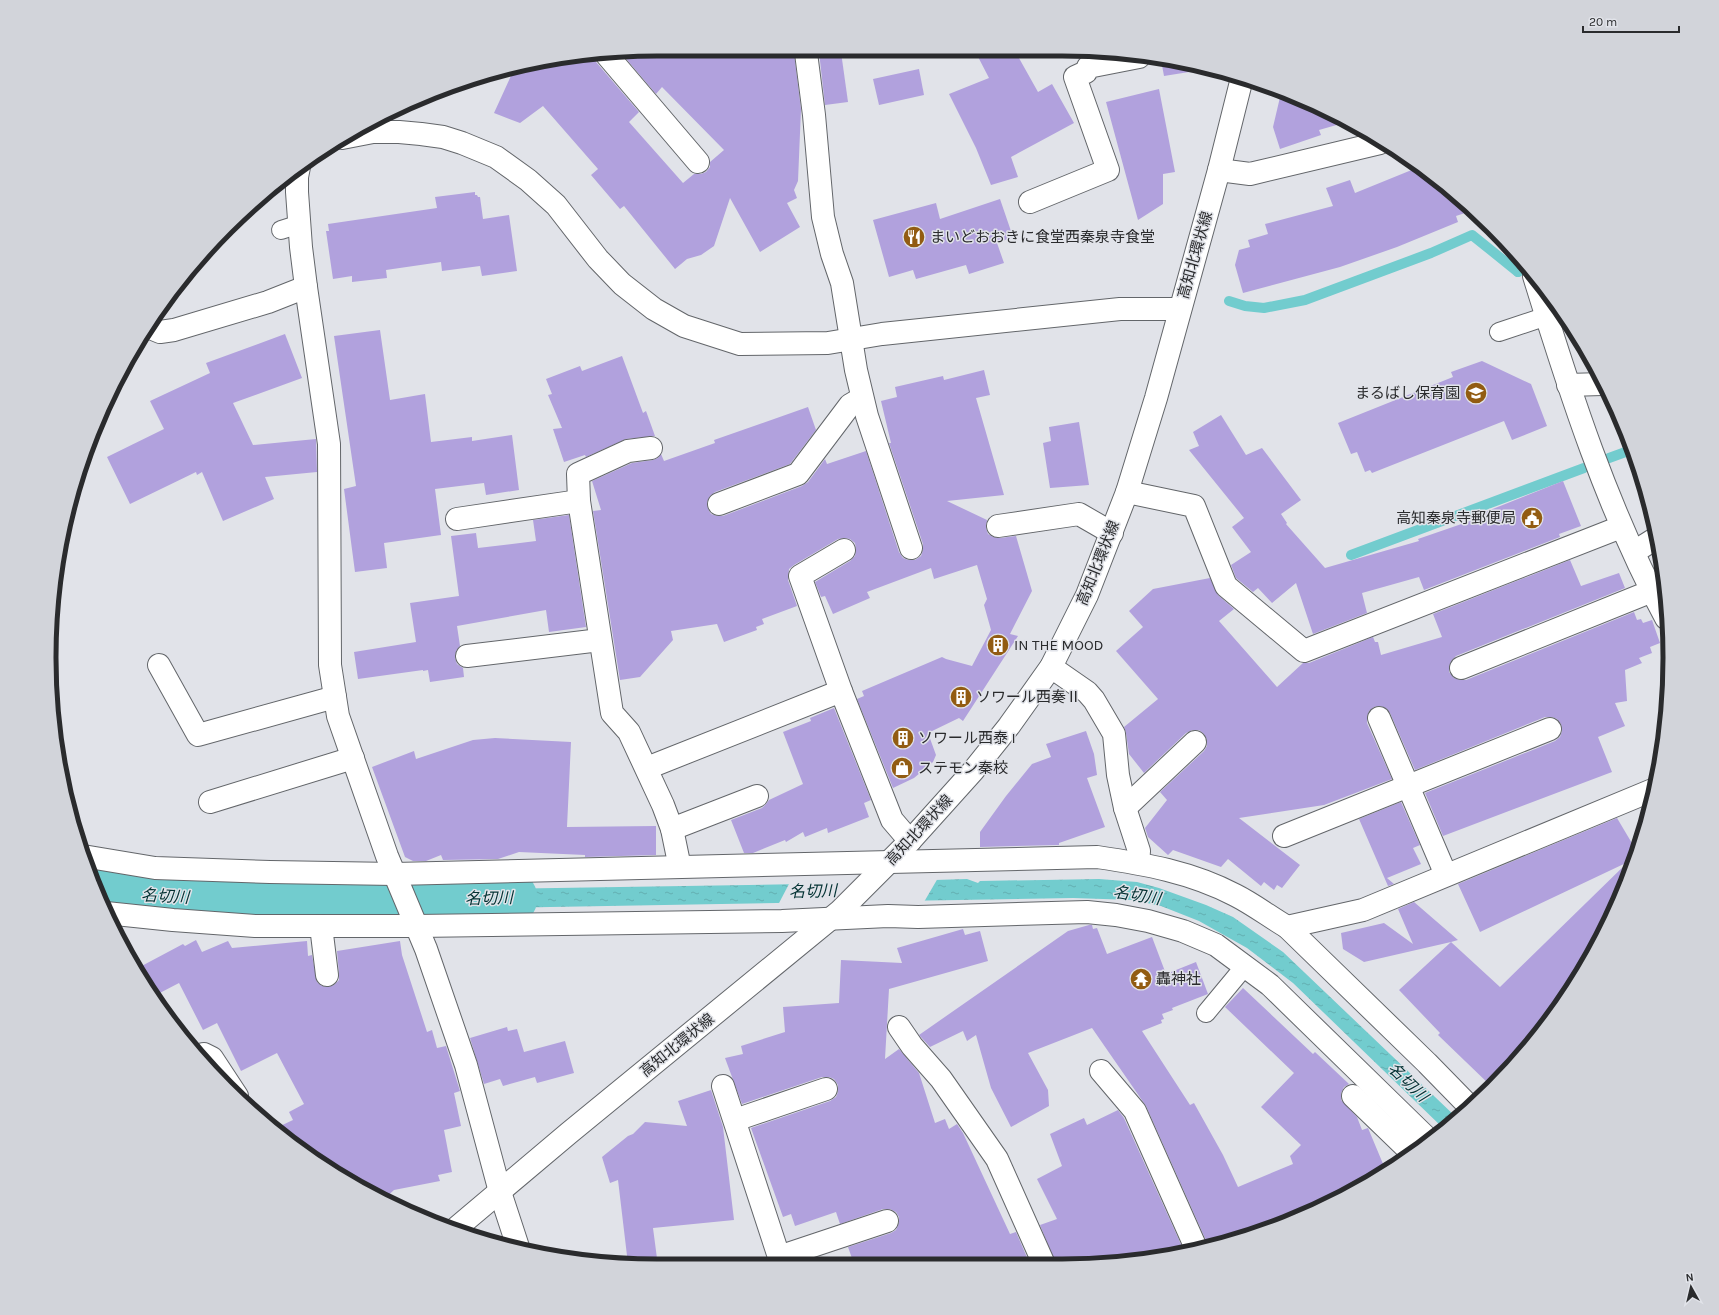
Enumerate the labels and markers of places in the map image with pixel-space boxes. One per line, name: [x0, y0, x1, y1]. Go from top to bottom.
restaurant icon: まいどおおきに食堂西秦泉寺食堂: [901, 224, 927, 250]
place label: まいどおおきに食堂西秦泉寺食堂: [930, 228, 1155, 246]
school or university icon: まるばし保育園: [1463, 380, 1489, 406]
place label: まるばし保育園: [1355, 384, 1460, 402]
public building icon: 高知秦泉寺郵便局: [1519, 505, 1545, 531]
place label: 高知秦泉寺郵便局: [1396, 509, 1516, 527]
building icon: IN THE MOOD: [985, 632, 1011, 658]
place label: IN THE MOOD: [1014, 636, 1104, 654]
building icon: ソワール西奏Ⅱ: [948, 684, 974, 710]
place label: ソワール西奏Ⅱ: [976, 688, 1081, 706]
building icon: ソワール西泰 I: [890, 725, 916, 751]
place label: ソワール西泰 I: [918, 729, 1016, 747]
shop icon: ステモン秦校: [889, 755, 915, 781]
place label: ステモン秦校: [918, 759, 1008, 777]
temple icon: 轟神社: [1128, 966, 1154, 992]
place label: 轟神社: [1156, 970, 1201, 988]

